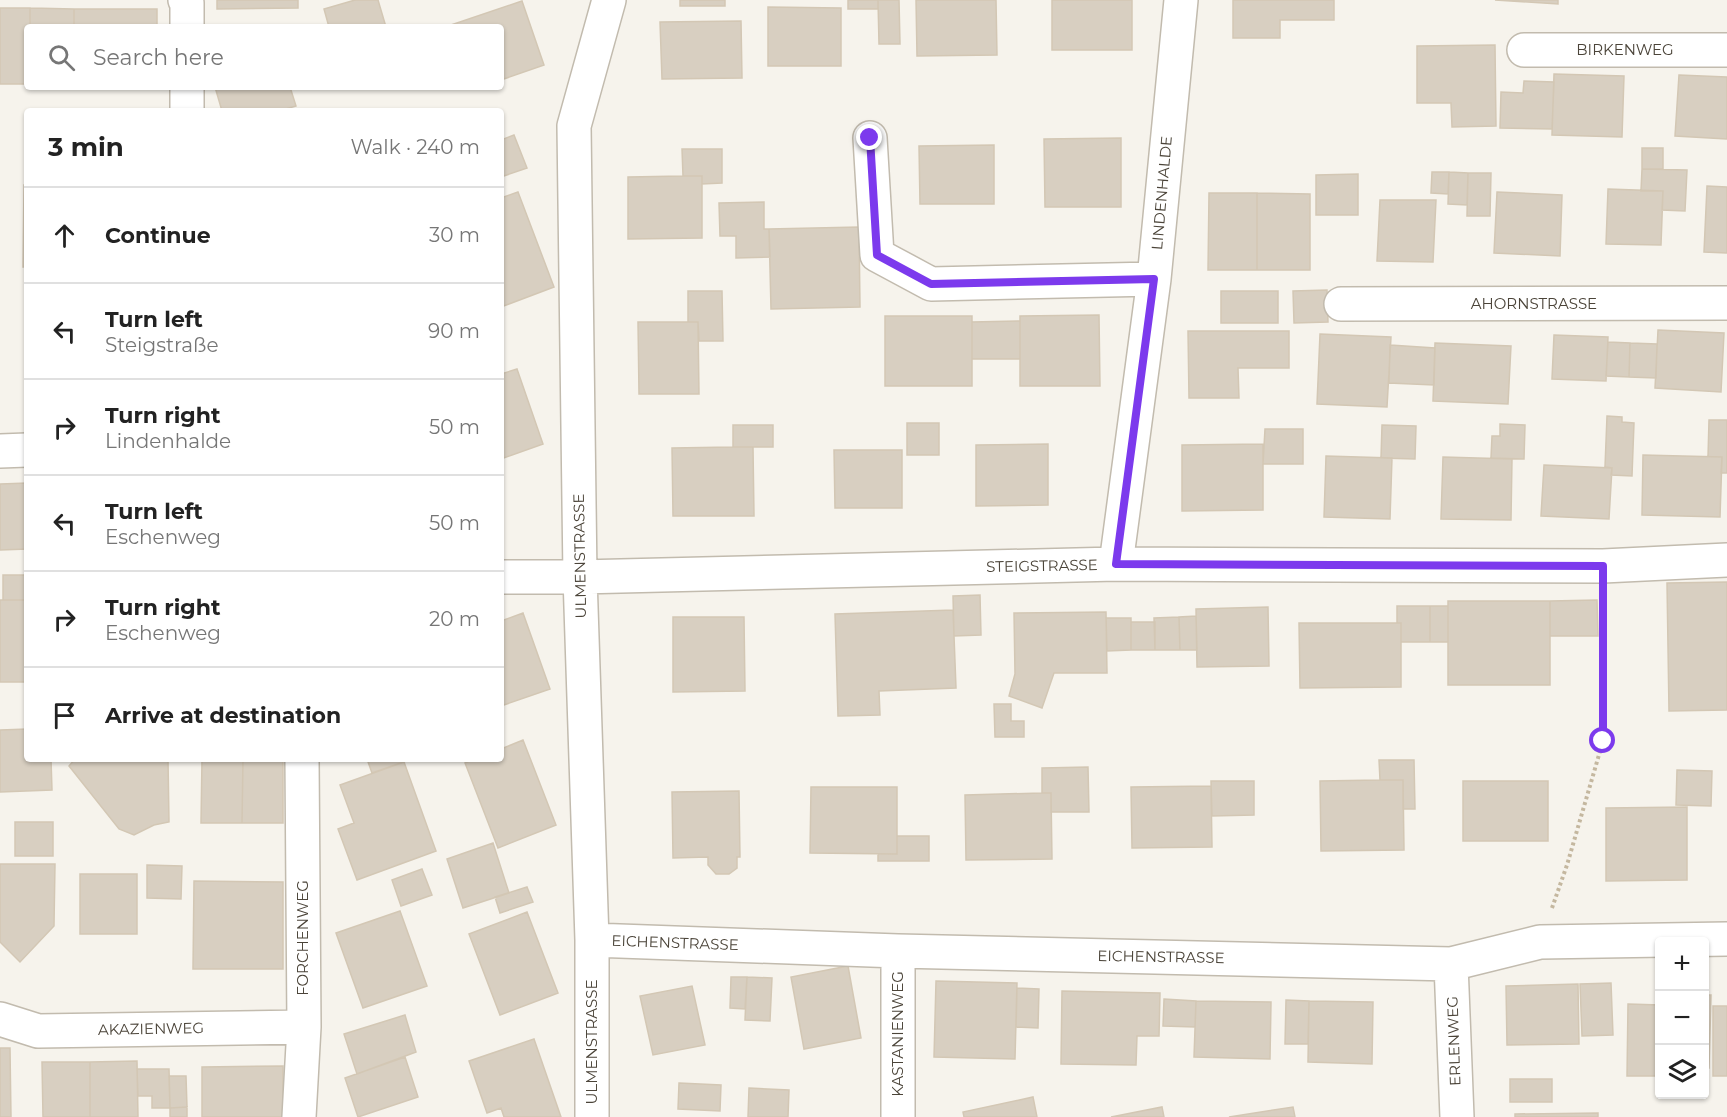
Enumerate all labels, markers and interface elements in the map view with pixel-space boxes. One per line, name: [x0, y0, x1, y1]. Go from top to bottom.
search box: [24, 24, 504, 90]
street label: BIRKENWEG: [1576, 40, 1674, 59]
icon: search: [45, 41, 78, 74]
text: Search here: [93, 44, 224, 71]
route end: [856, 124, 882, 150]
text: 3 min: [48, 131, 124, 163]
text: Walk · 240 m: [350, 135, 480, 159]
street label: LINDENHALDE: [1147, 135, 1176, 251]
icon: ahead: [48, 219, 81, 252]
text: Continue: [105, 222, 211, 249]
text: 30 m: [429, 223, 480, 247]
street label: AHORNSTRASSE: [1471, 294, 1597, 313]
text: Turn left: [105, 306, 203, 333]
icon: left: [48, 315, 81, 348]
text: 90 m: [428, 319, 480, 343]
text: Steigstraße: [105, 333, 219, 357]
text: Turn right: [105, 402, 220, 429]
icon: right: [48, 411, 81, 444]
text: 50 m: [429, 415, 480, 439]
text: Lindenhalde: [105, 429, 231, 453]
street label: ULMENSTRASSE: [569, 493, 590, 619]
text: Turn left: [105, 498, 203, 525]
icon: left: [48, 507, 81, 540]
text: 50 m: [429, 511, 480, 535]
text: Eschenweg: [105, 525, 221, 549]
street label: STEIGSTRASSE: [986, 555, 1098, 576]
text: Turn right: [105, 594, 220, 621]
icon: right: [48, 603, 81, 636]
text: 20 m: [429, 607, 480, 631]
text: Eschenweg: [105, 621, 221, 645]
icon: arrive: [48, 699, 81, 732]
text: Arrive at destination: [105, 702, 341, 729]
route start: [1589, 727, 1615, 753]
street label: FORCHENWEG: [293, 880, 312, 996]
street label: EICHENSTRASSE: [611, 931, 739, 954]
map controls: [1655, 937, 1709, 1099]
button: +: [1655, 937, 1709, 991]
street label: EICHENSTRASSE: [1097, 946, 1225, 967]
street label: KASTANIENWEG: [888, 971, 907, 1097]
street label: ULMENSTRASSE: [582, 979, 601, 1105]
button: −: [1655, 991, 1709, 1045]
street label: ERLENWEG: [1442, 996, 1465, 1086]
street label: AKAZIENWEG: [98, 1018, 204, 1039]
button: layers: [1655, 1045, 1709, 1099]

